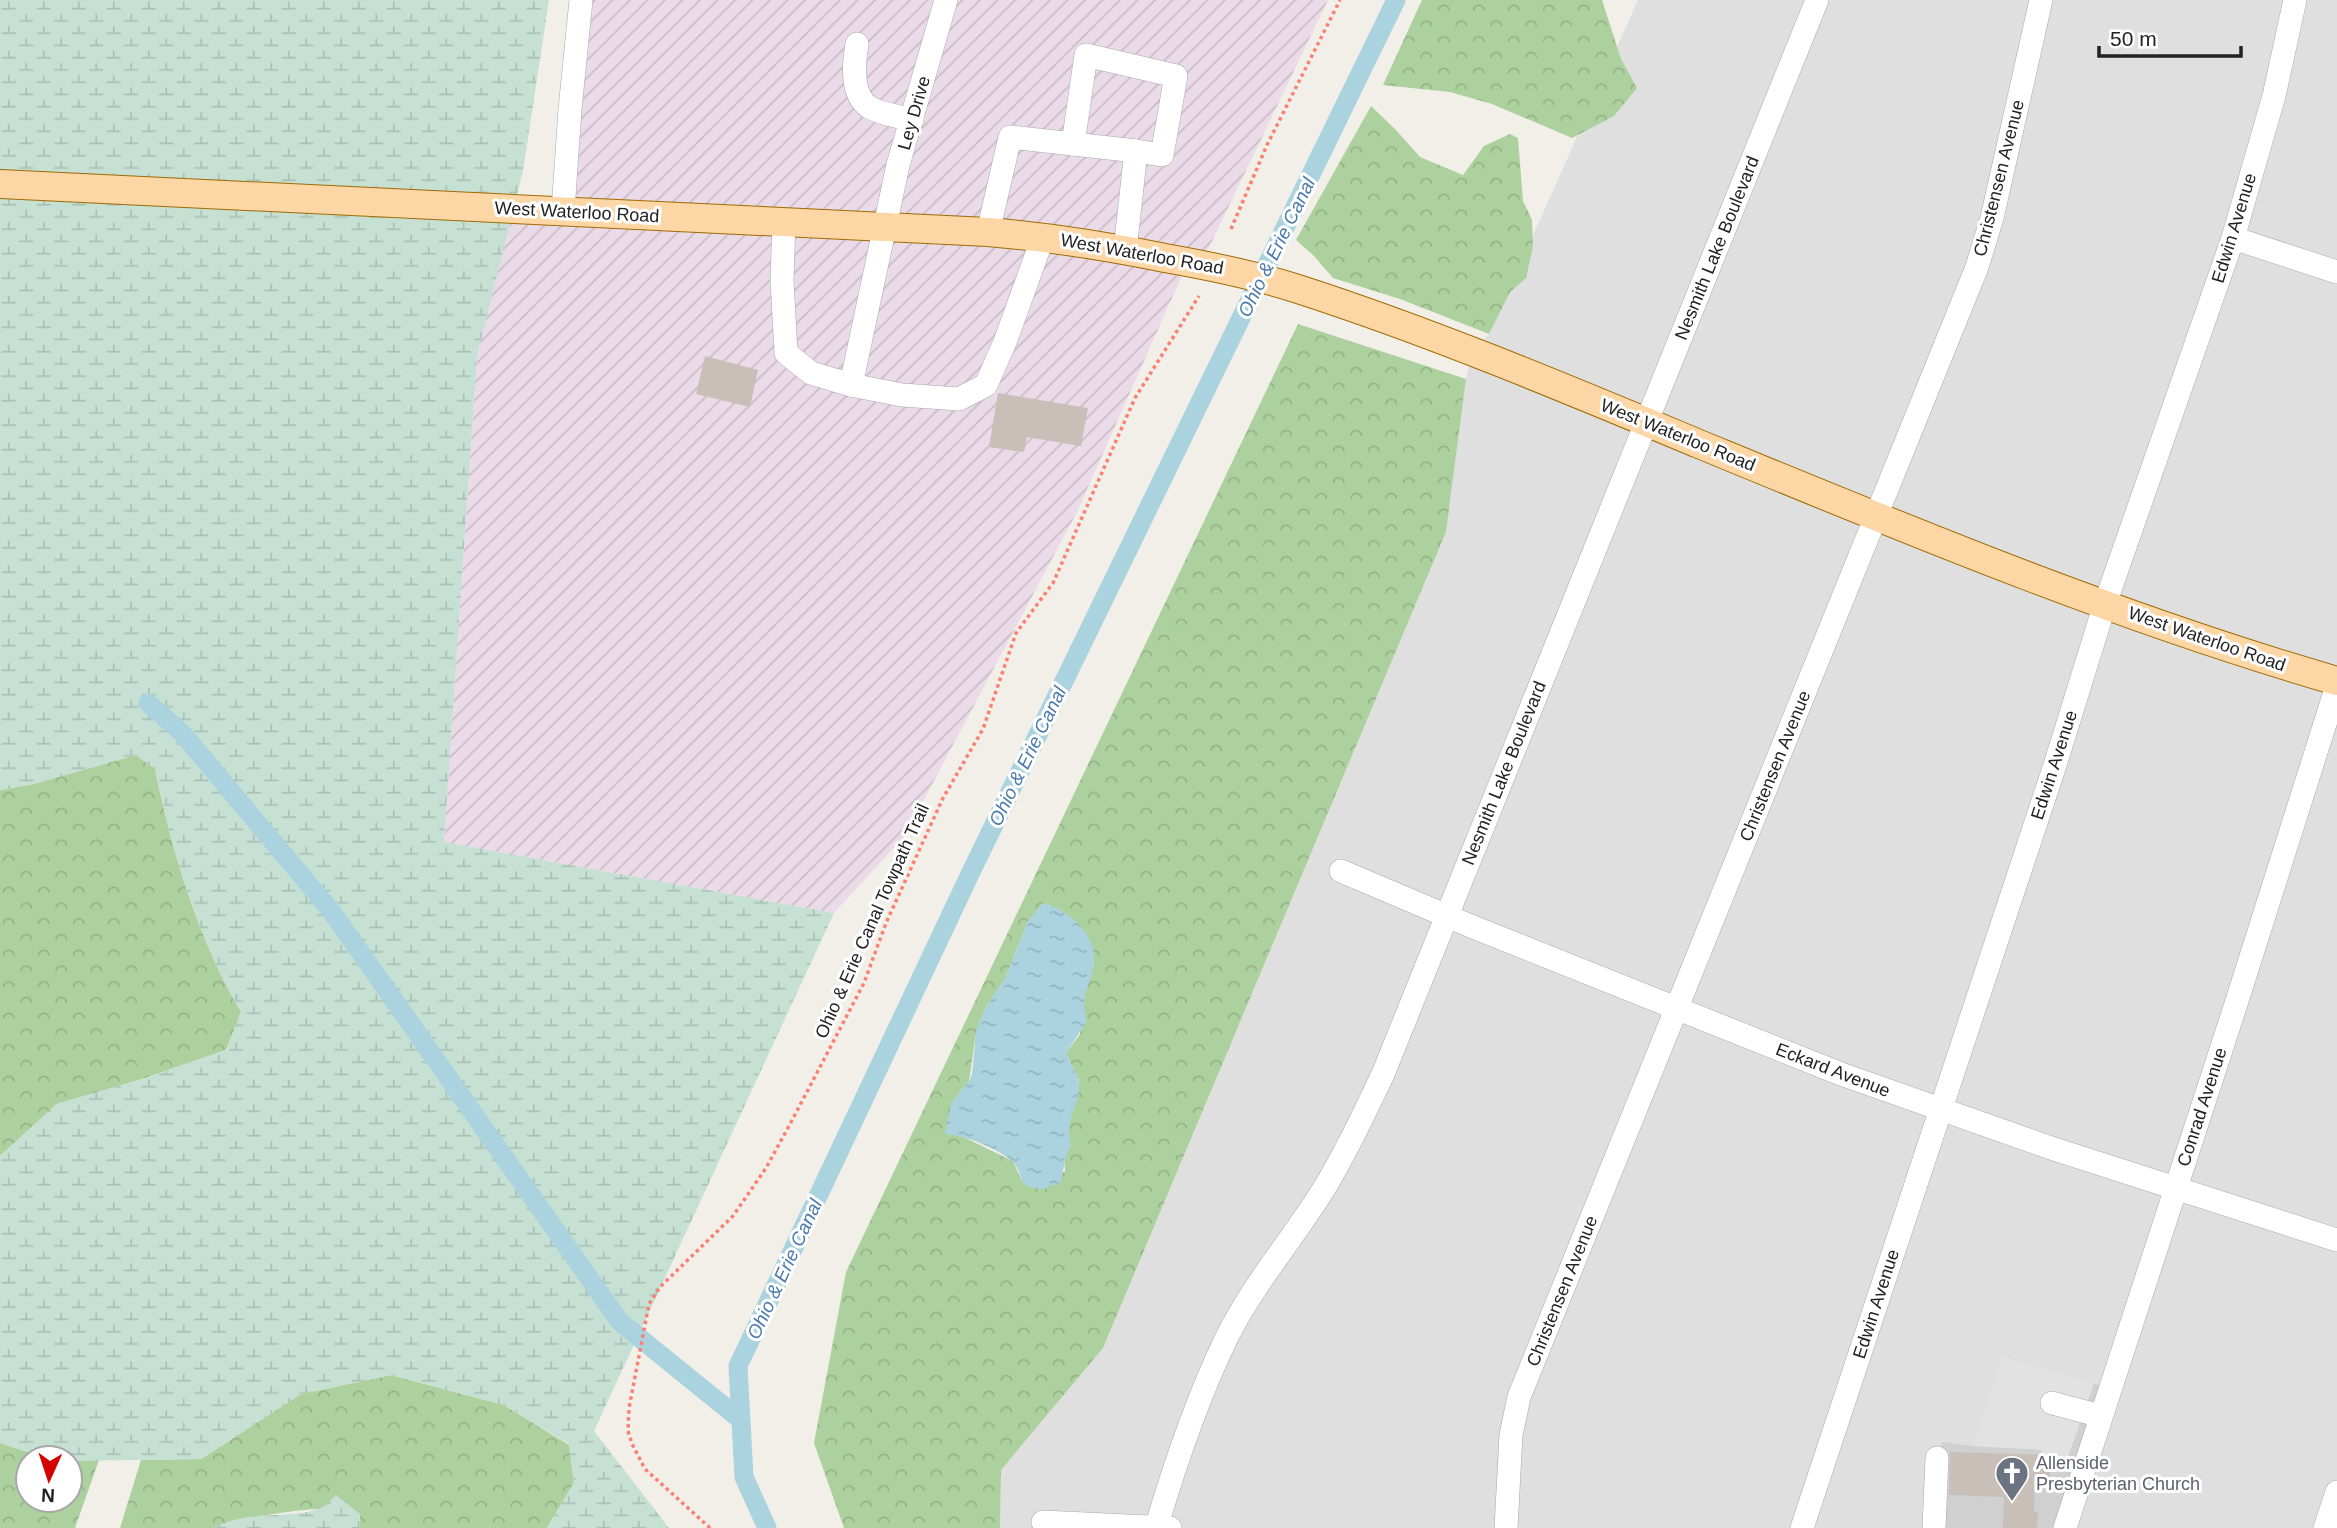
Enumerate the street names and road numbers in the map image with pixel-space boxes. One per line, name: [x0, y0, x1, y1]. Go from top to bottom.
street label: Ley Drive: [894, 74, 934, 152]
street label: Christensen Avenue: [1970, 98, 2028, 258]
street label: Nesmith Lake Boulevard: [1671, 153, 1763, 343]
street label: Edwin Avenue: [2208, 171, 2260, 285]
street label: West Waterloo Road: [494, 198, 660, 226]
street label: West Waterloo Road: [1059, 230, 1225, 278]
street label: West Waterloo Road: [1598, 395, 1758, 475]
street label: West Waterloo Road: [2126, 603, 2288, 675]
street label: Nesmith Lake Boulevard: [1458, 678, 1550, 868]
street label: Christensen Avenue: [1736, 688, 1814, 844]
street label: Edwin Avenue: [2027, 708, 2081, 822]
street label: Ohio & Erie Canal Towpath Trail: [811, 801, 933, 1041]
street label: Eckard Avenue: [1773, 1039, 1893, 1101]
street label: Conrad Avenue: [2173, 1045, 2231, 1169]
street label: Christensen Avenue: [1523, 1213, 1601, 1369]
street label: Edwin Avenue: [1849, 1247, 1903, 1361]

